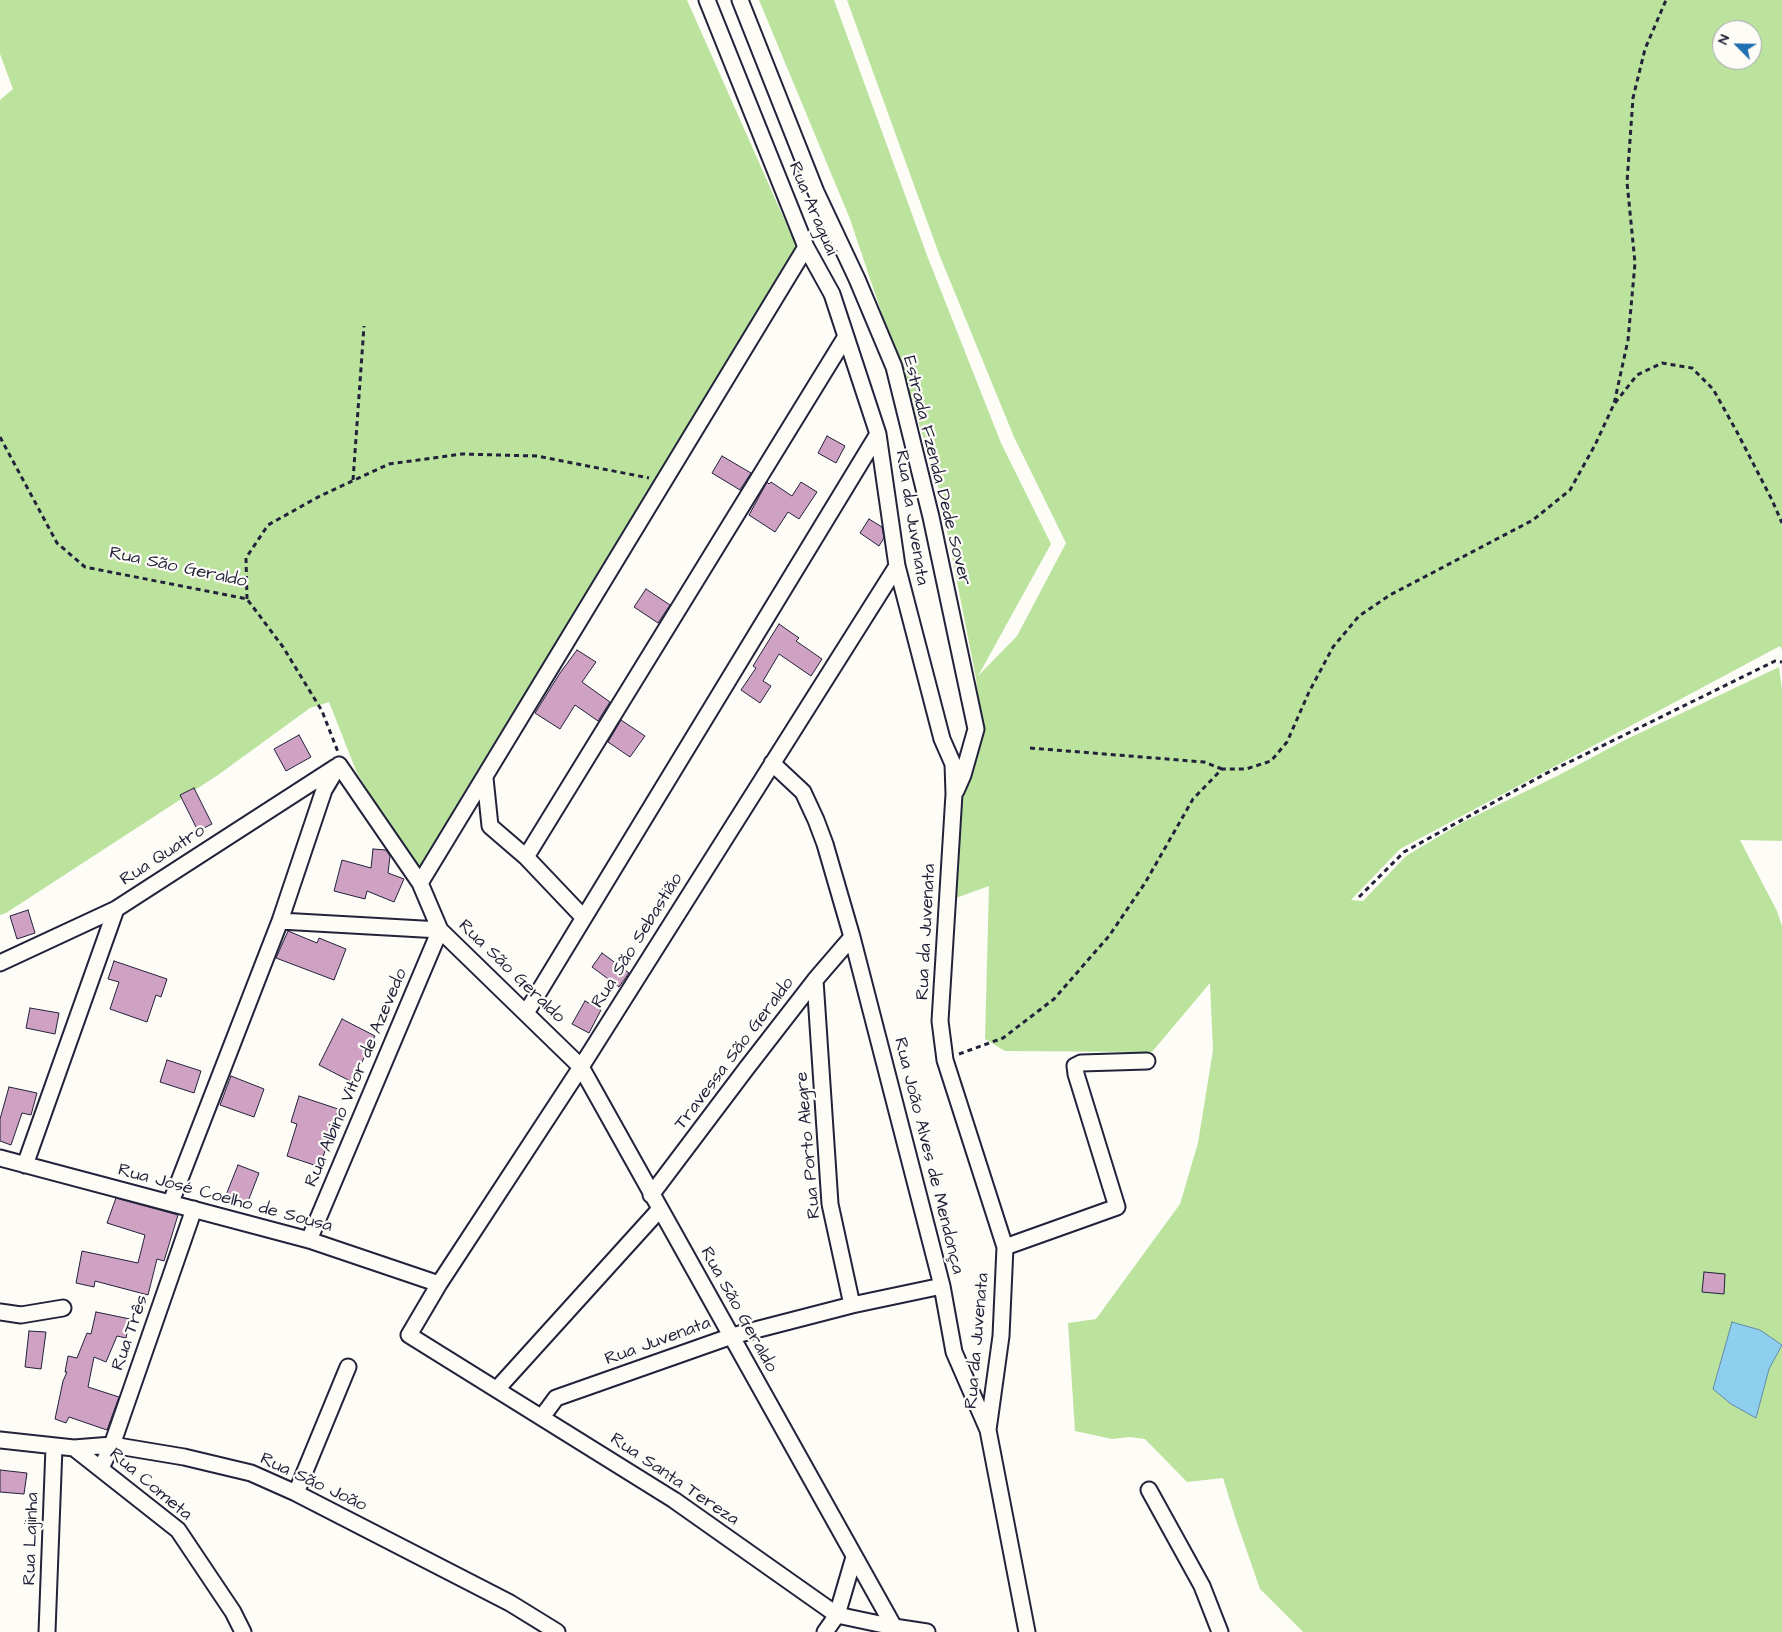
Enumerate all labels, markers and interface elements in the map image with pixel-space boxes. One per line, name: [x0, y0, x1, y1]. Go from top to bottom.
north arrow: [1712, 20, 1762, 70]
text: N: [1713, 32, 1735, 47]
street label: Rua Araguai: [783, 159, 841, 259]
street label: Estrada Fzenda Dede Sover: [897, 354, 975, 588]
street label: Rua da Juvenata: [890, 449, 932, 587]
street label: Rua São Geraldo: [107, 543, 249, 593]
street label: Rua Quatro: [117, 821, 209, 891]
street label: Rua da Juvenata: [913, 863, 941, 1001]
street label: Rua São Sebastião: [588, 869, 688, 1013]
street label: Rua São Geraldo: [453, 916, 569, 1028]
street label: Rua Albino Vitor de Azevedo: [301, 966, 413, 1190]
street label: Travessa São Geraldo: [671, 973, 799, 1135]
street label: Rua João Alves de Mendonça: [888, 1036, 968, 1276]
street label: Rua Porto Alegre: [792, 1071, 826, 1219]
street label: Rua José Coelho de Sousa: [116, 1160, 334, 1238]
street label: Rua São Geraldo: [695, 1244, 781, 1376]
street label: Rua da Juvenata: [961, 1272, 995, 1410]
street label: Rua Três: [108, 1292, 154, 1374]
street label: Rua Juvenata: [602, 1313, 714, 1371]
street label: Rua Santa Tereza: [606, 1429, 742, 1531]
street label: Rua Cometa: [104, 1444, 196, 1526]
street label: Rua São João: [256, 1449, 370, 1517]
street label: Rua Lajinha: [20, 1492, 44, 1586]

